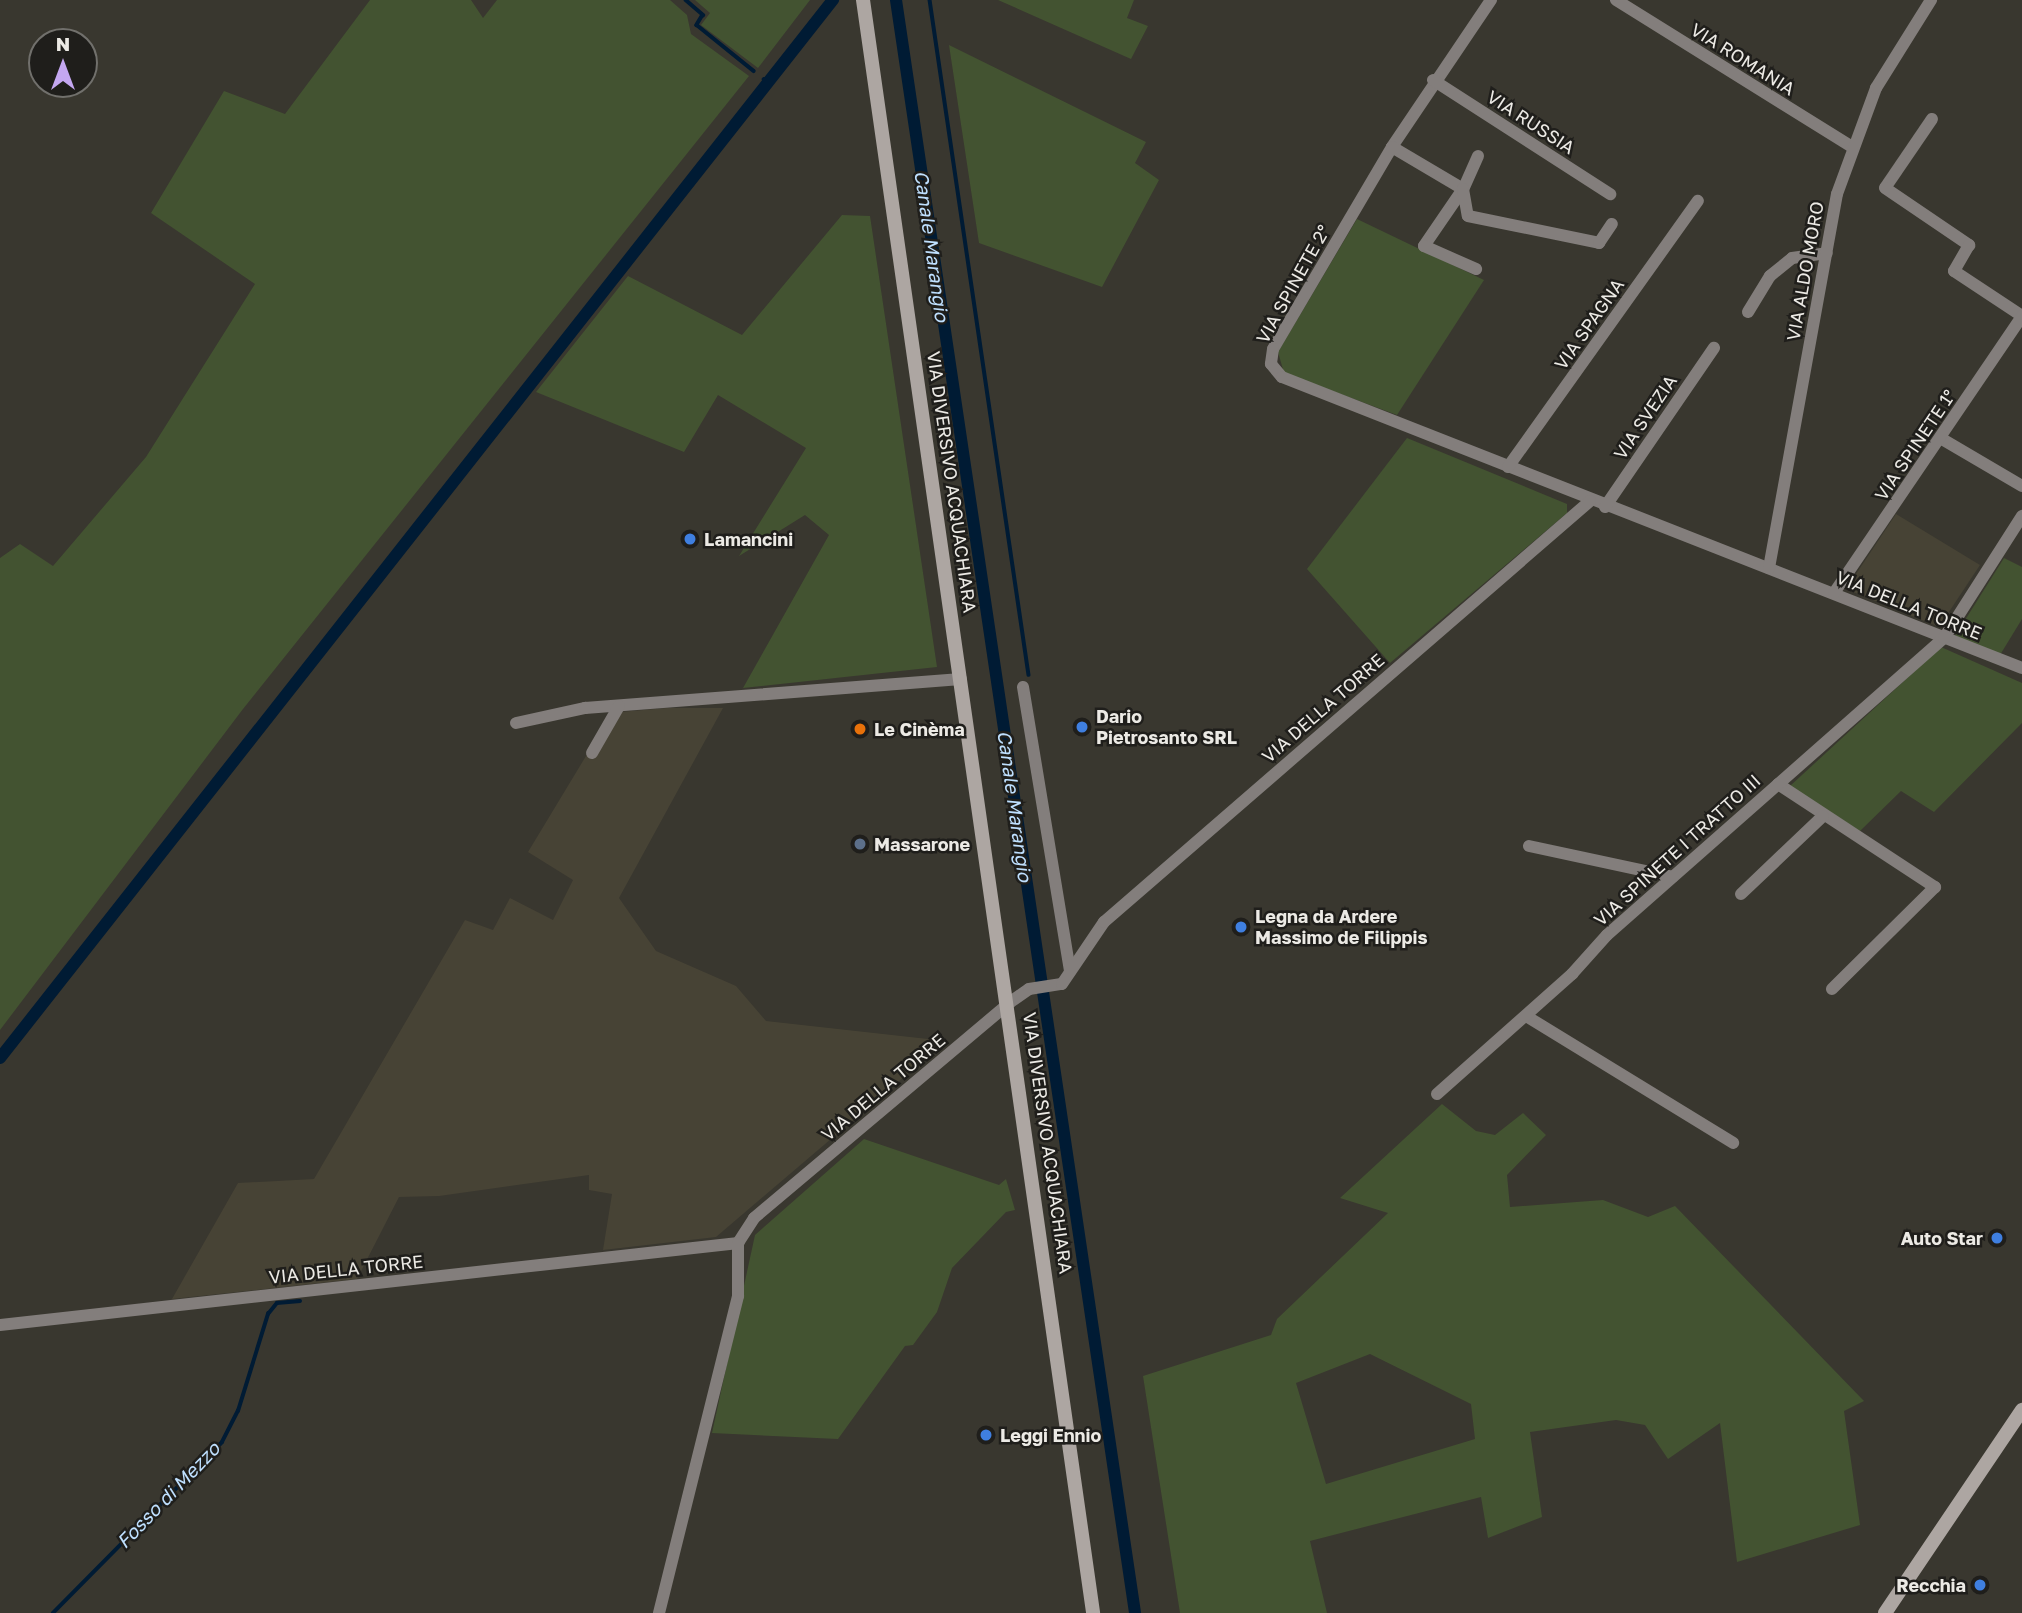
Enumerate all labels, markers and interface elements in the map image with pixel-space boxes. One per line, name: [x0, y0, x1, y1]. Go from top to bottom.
street label: VIA ROMANIA: [1687, 18, 1799, 100]
north arrow: [28, 28, 98, 98]
text: N: [56, 32, 70, 55]
street label: VIA RUSSIA: [1483, 86, 1579, 158]
water label: Canale Marangio: [910, 169, 954, 323]
street label: VIA ALDO MORO: [1782, 200, 1828, 342]
street label: VIA SPINETE 2°: [1252, 221, 1334, 347]
street label: VIA SPAGNA: [1550, 274, 1628, 374]
street label: VIA DIVERSIVO ACQUACHIARA: [923, 350, 981, 614]
street label: VIA SVEZIA: [1609, 371, 1681, 463]
street label: VIA SPINETE 1°: [1870, 385, 1960, 505]
place label: Lamancini: [704, 528, 793, 550]
marker: Lamancini: [682, 531, 698, 547]
street label: VIA DELLA TORRE: [1833, 566, 1985, 644]
street label: VIA DELLA TORRE: [1257, 649, 1389, 767]
place label: Dario Pietrosanto SRL: [1096, 706, 1237, 748]
place label: Le Cinèma: [874, 718, 965, 740]
marker: Dario Pietrosanto SRL: [1074, 719, 1090, 735]
marker: Le Cinèma: [852, 721, 868, 737]
water label: Canale Marangio: [993, 729, 1037, 883]
street label: VIA SPINETE I TRATTO III: [1589, 770, 1765, 930]
place label: Massarone: [874, 833, 970, 855]
marker: Massarone: [852, 836, 868, 852]
place label: Legna da Ardere Massimo de Filippis: [1255, 906, 1428, 948]
marker: Legna da Ardere Massimo de Filippis: [1233, 919, 1249, 935]
street label: VIA DIVERSIVO ACQUACHIARA: [1019, 1011, 1077, 1275]
street label: VIA DELLA TORRE: [817, 1029, 949, 1145]
place label: Auto Star: [1901, 1227, 1983, 1249]
marker: Auto Star: [1989, 1230, 2005, 1246]
street label: VIA DELLA TORRE: [268, 1250, 424, 1288]
place label: Leggi Ennio: [1000, 1424, 1101, 1446]
marker: Leggi Ennio: [978, 1427, 994, 1443]
water label: Fosso di Mezzo: [112, 1437, 224, 1553]
place label: Recchia: [1896, 1574, 1966, 1596]
marker: Recchia: [1972, 1577, 1988, 1593]

